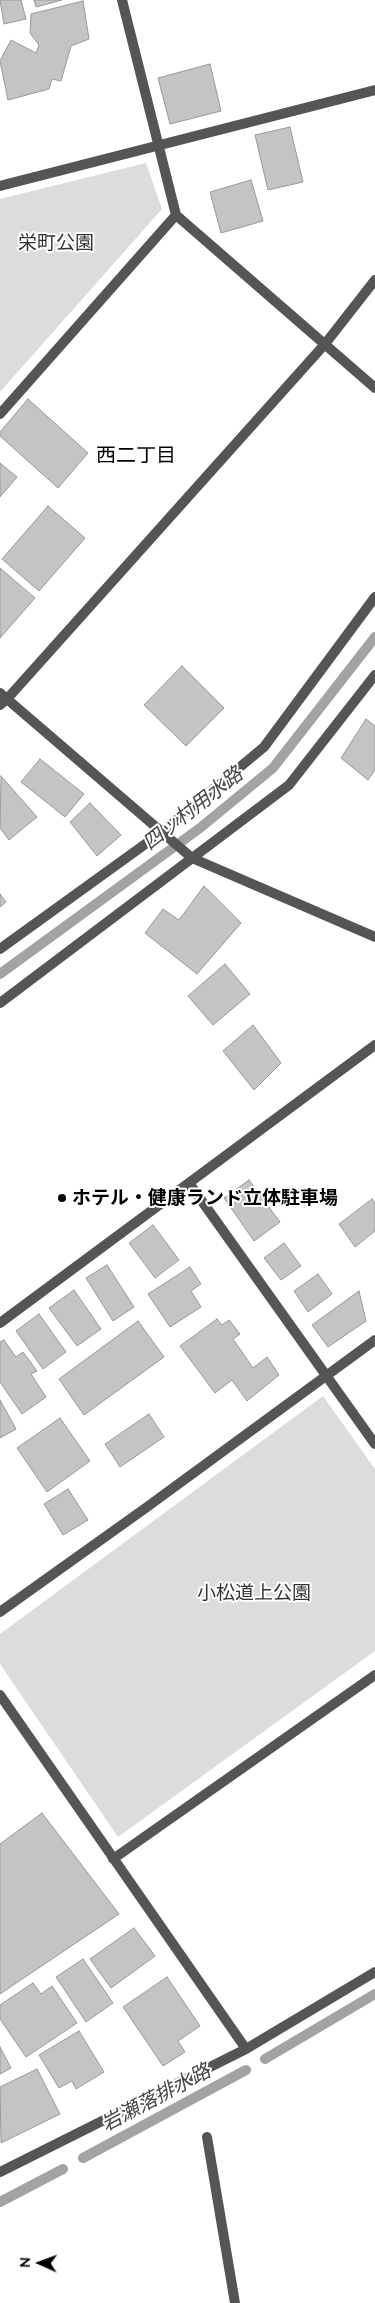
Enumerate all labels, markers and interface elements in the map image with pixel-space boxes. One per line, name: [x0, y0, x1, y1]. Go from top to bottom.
park label: 栄町公園: [18, 232, 94, 254]
district label: 西二丁目: [96, 444, 176, 468]
water label: 四ッ村用水路: [138, 763, 248, 855]
place label: ホテル・健康ランド立体駐車場: [72, 1187, 338, 1209]
marker: ホテル・健康ランド立体駐車場: [56, 1192, 68, 1204]
park label: 小松道上公園: [197, 1582, 311, 1604]
water label: 岩瀬落排水路: [97, 2059, 215, 2137]
north arrow: [15, 2238, 65, 2288]
text: N: [16, 2257, 34, 2268]

